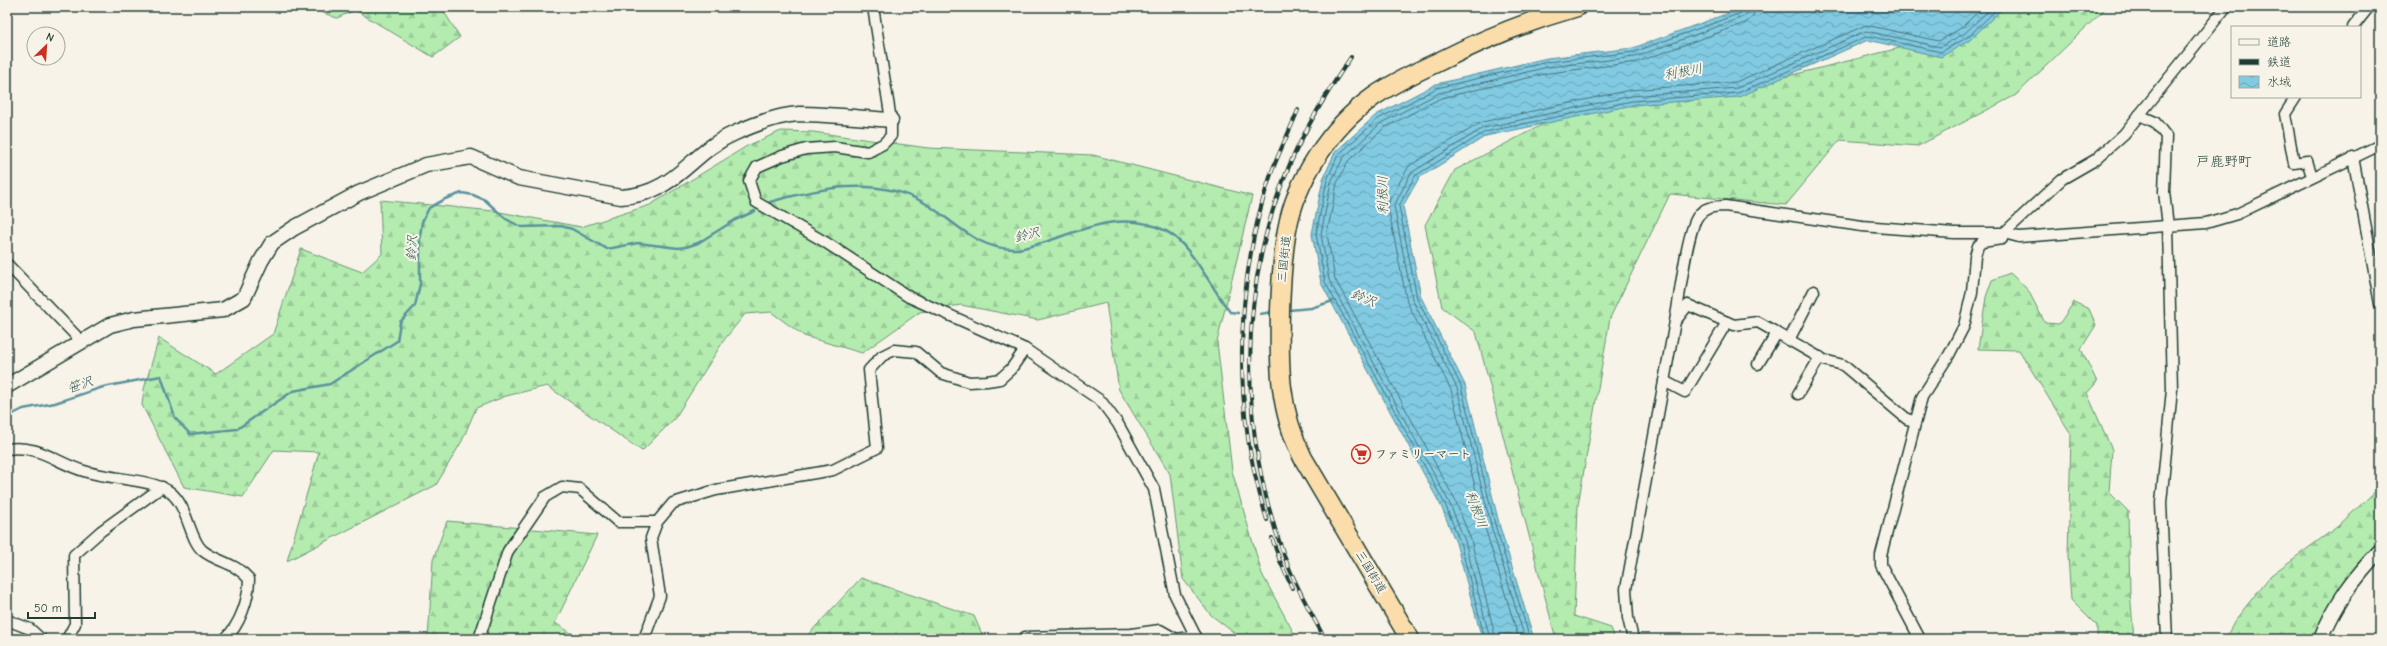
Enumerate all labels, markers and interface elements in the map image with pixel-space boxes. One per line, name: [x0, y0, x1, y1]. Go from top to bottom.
north arrow: [26, 26, 66, 66]
legend: [2231, 26, 2361, 98]
text: N: [44, 30, 56, 45]
text: 道路: [2267, 35, 2291, 49]
text: 鉄道: [2267, 55, 2291, 69]
water label: 利根川: [1663, 61, 1704, 82]
text: 水域: [2267, 75, 2291, 89]
district label: 戸鹿野町: [2196, 153, 2252, 170]
water label: 利根川: [1375, 175, 1390, 215]
water label: 鈴沢: [1013, 224, 1042, 245]
water label: 鈴沢: [403, 234, 420, 261]
street label: 三国街道: [1275, 234, 1293, 284]
water label: 鈴沢: [1349, 286, 1380, 310]
water label: 笹沢: [65, 373, 96, 396]
supermarket icon: ファミリーマート: [1350, 443, 1372, 465]
place label: ファミリーマート: [1375, 447, 1471, 461]
water label: 利根川: [1463, 488, 1490, 530]
street label: 三国街道: [1353, 548, 1389, 596]
scale bar: [28, 594, 95, 620]
text: 50 m: [34, 601, 62, 615]

